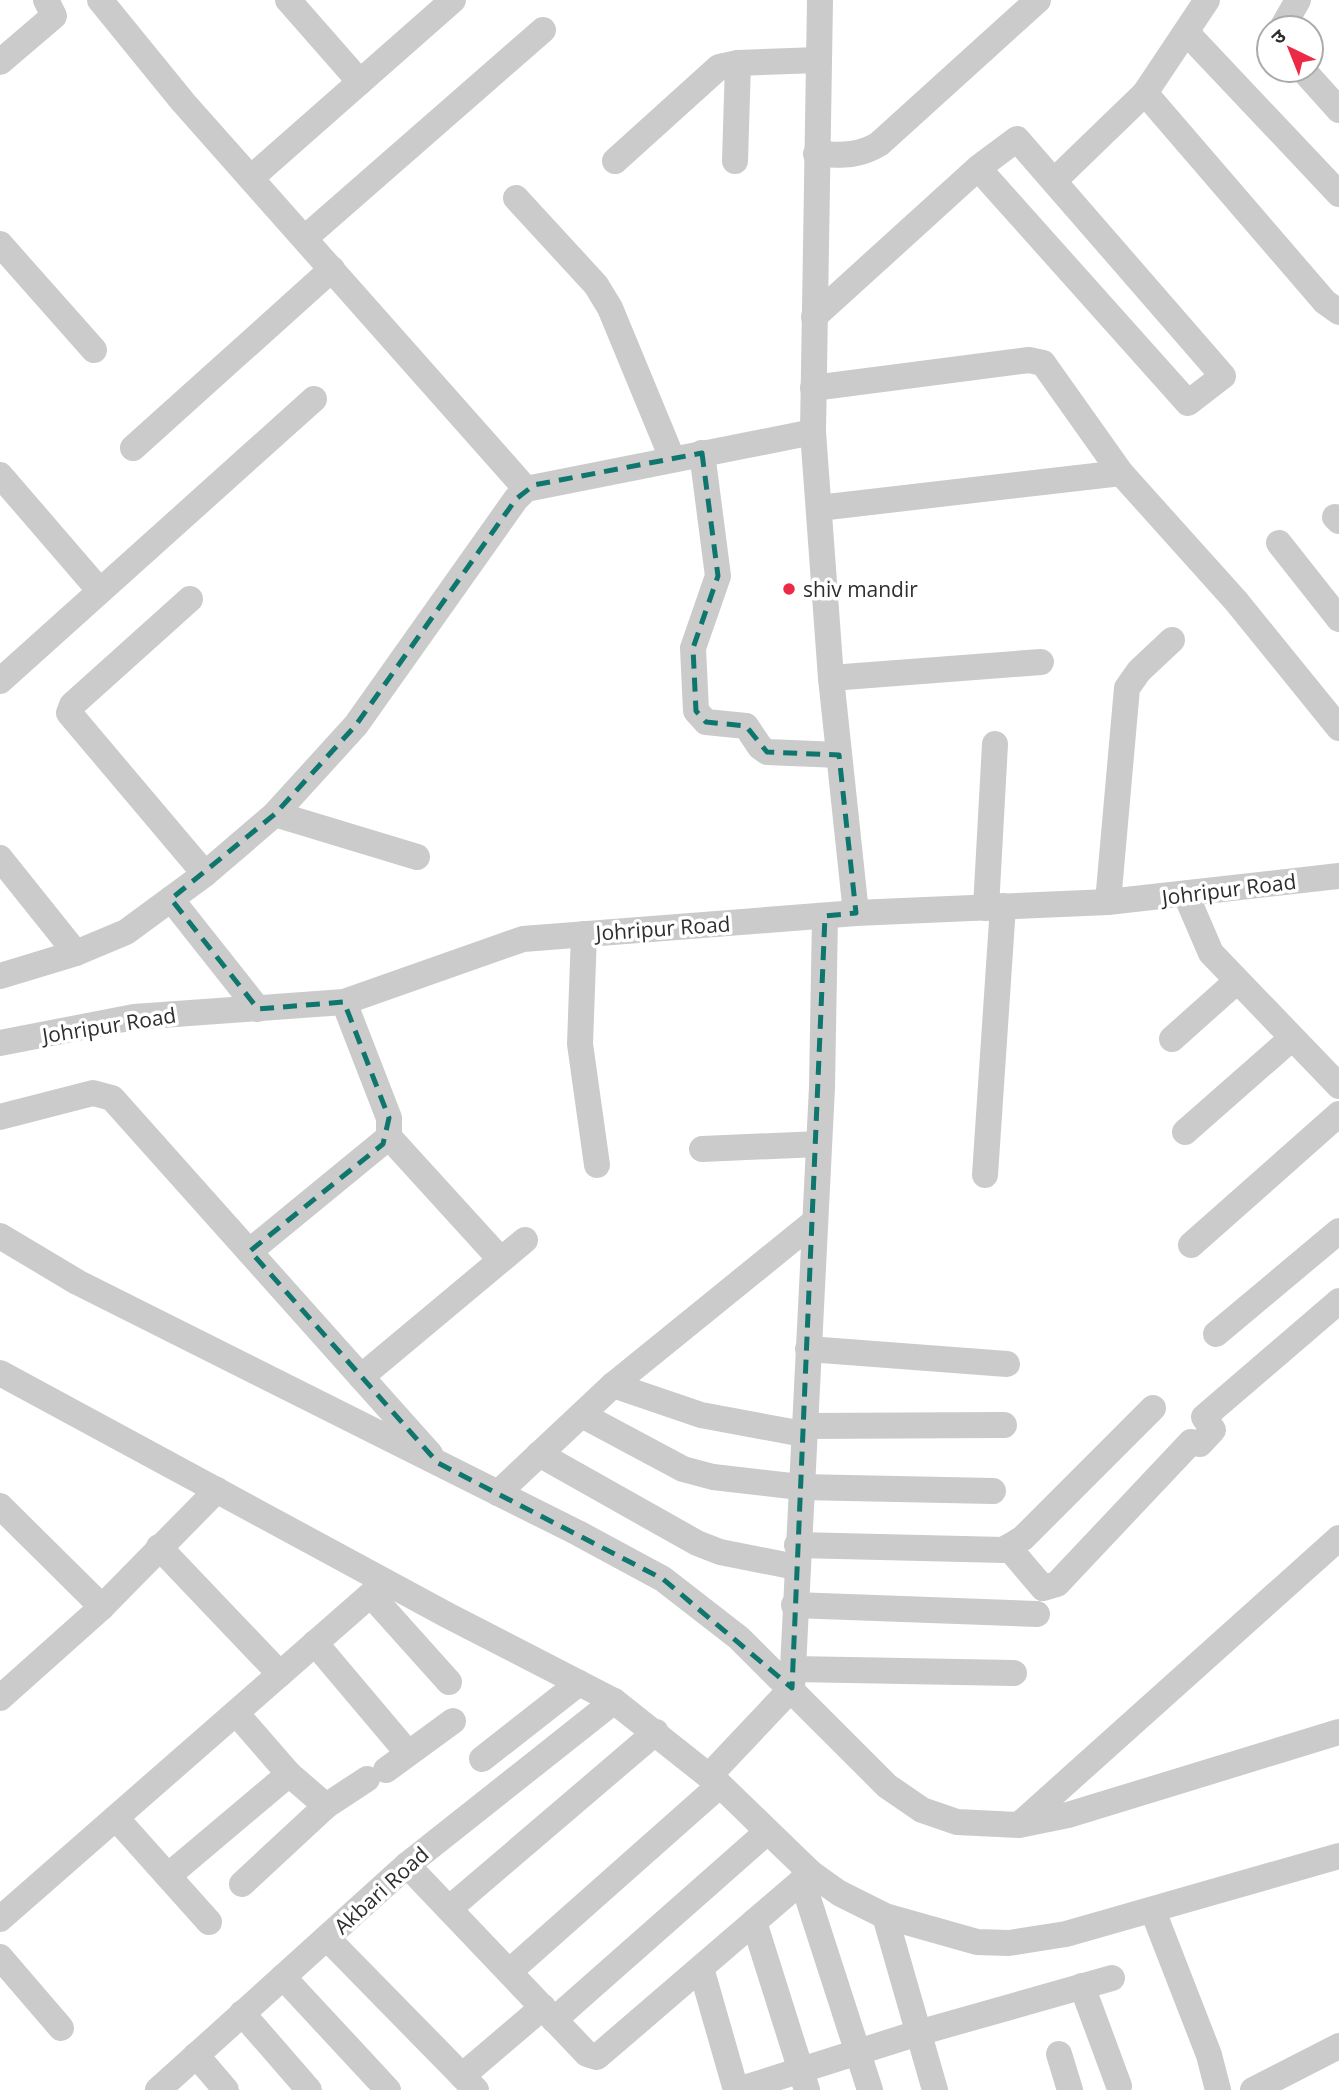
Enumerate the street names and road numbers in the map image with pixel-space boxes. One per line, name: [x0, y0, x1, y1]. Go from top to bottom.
street label: Johripur Road: [1158, 867, 1298, 911]
street label: Johripur Road: [593, 909, 731, 947]
street label: Johripur Road: [38, 1001, 178, 1050]
street label: Akbari Road: [328, 1840, 434, 1940]

